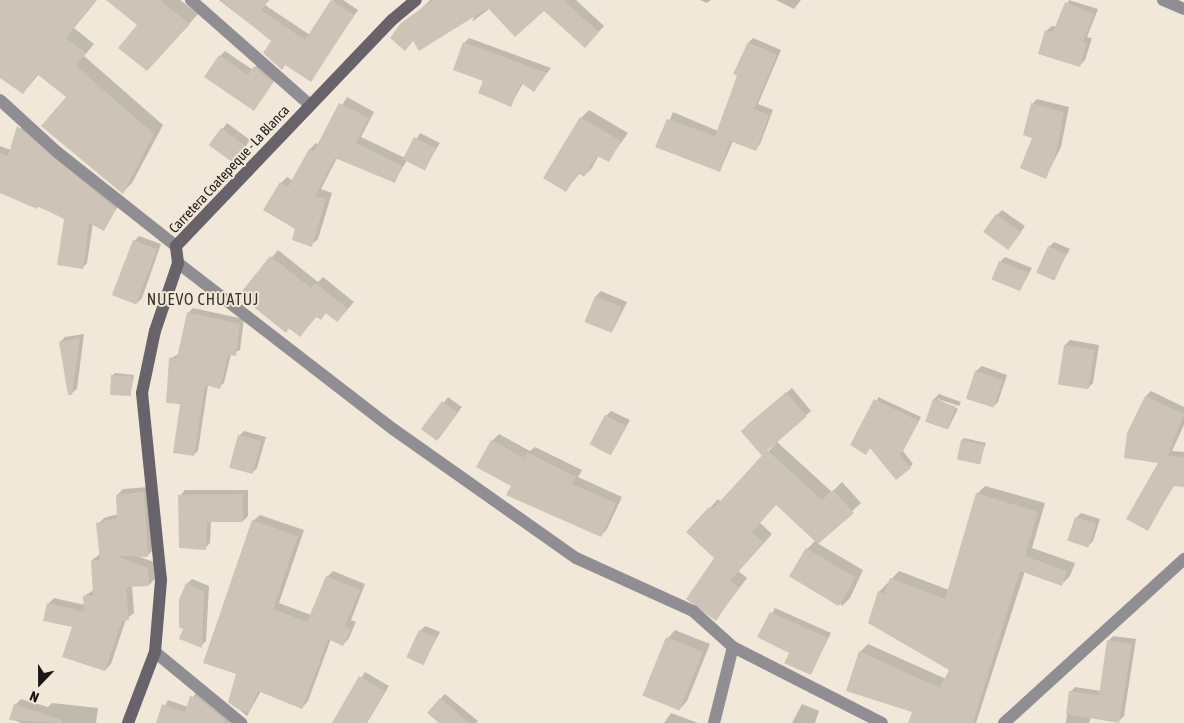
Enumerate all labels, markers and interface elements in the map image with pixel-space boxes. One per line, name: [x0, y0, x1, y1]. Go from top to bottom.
street label: Carretera Coatepeque - La Blanca: [165, 102, 293, 236]
district label: NUEVO CHUATUJ: [145, 289, 261, 309]
north arrow: [15, 658, 65, 708]
text: N: [28, 688, 41, 706]

